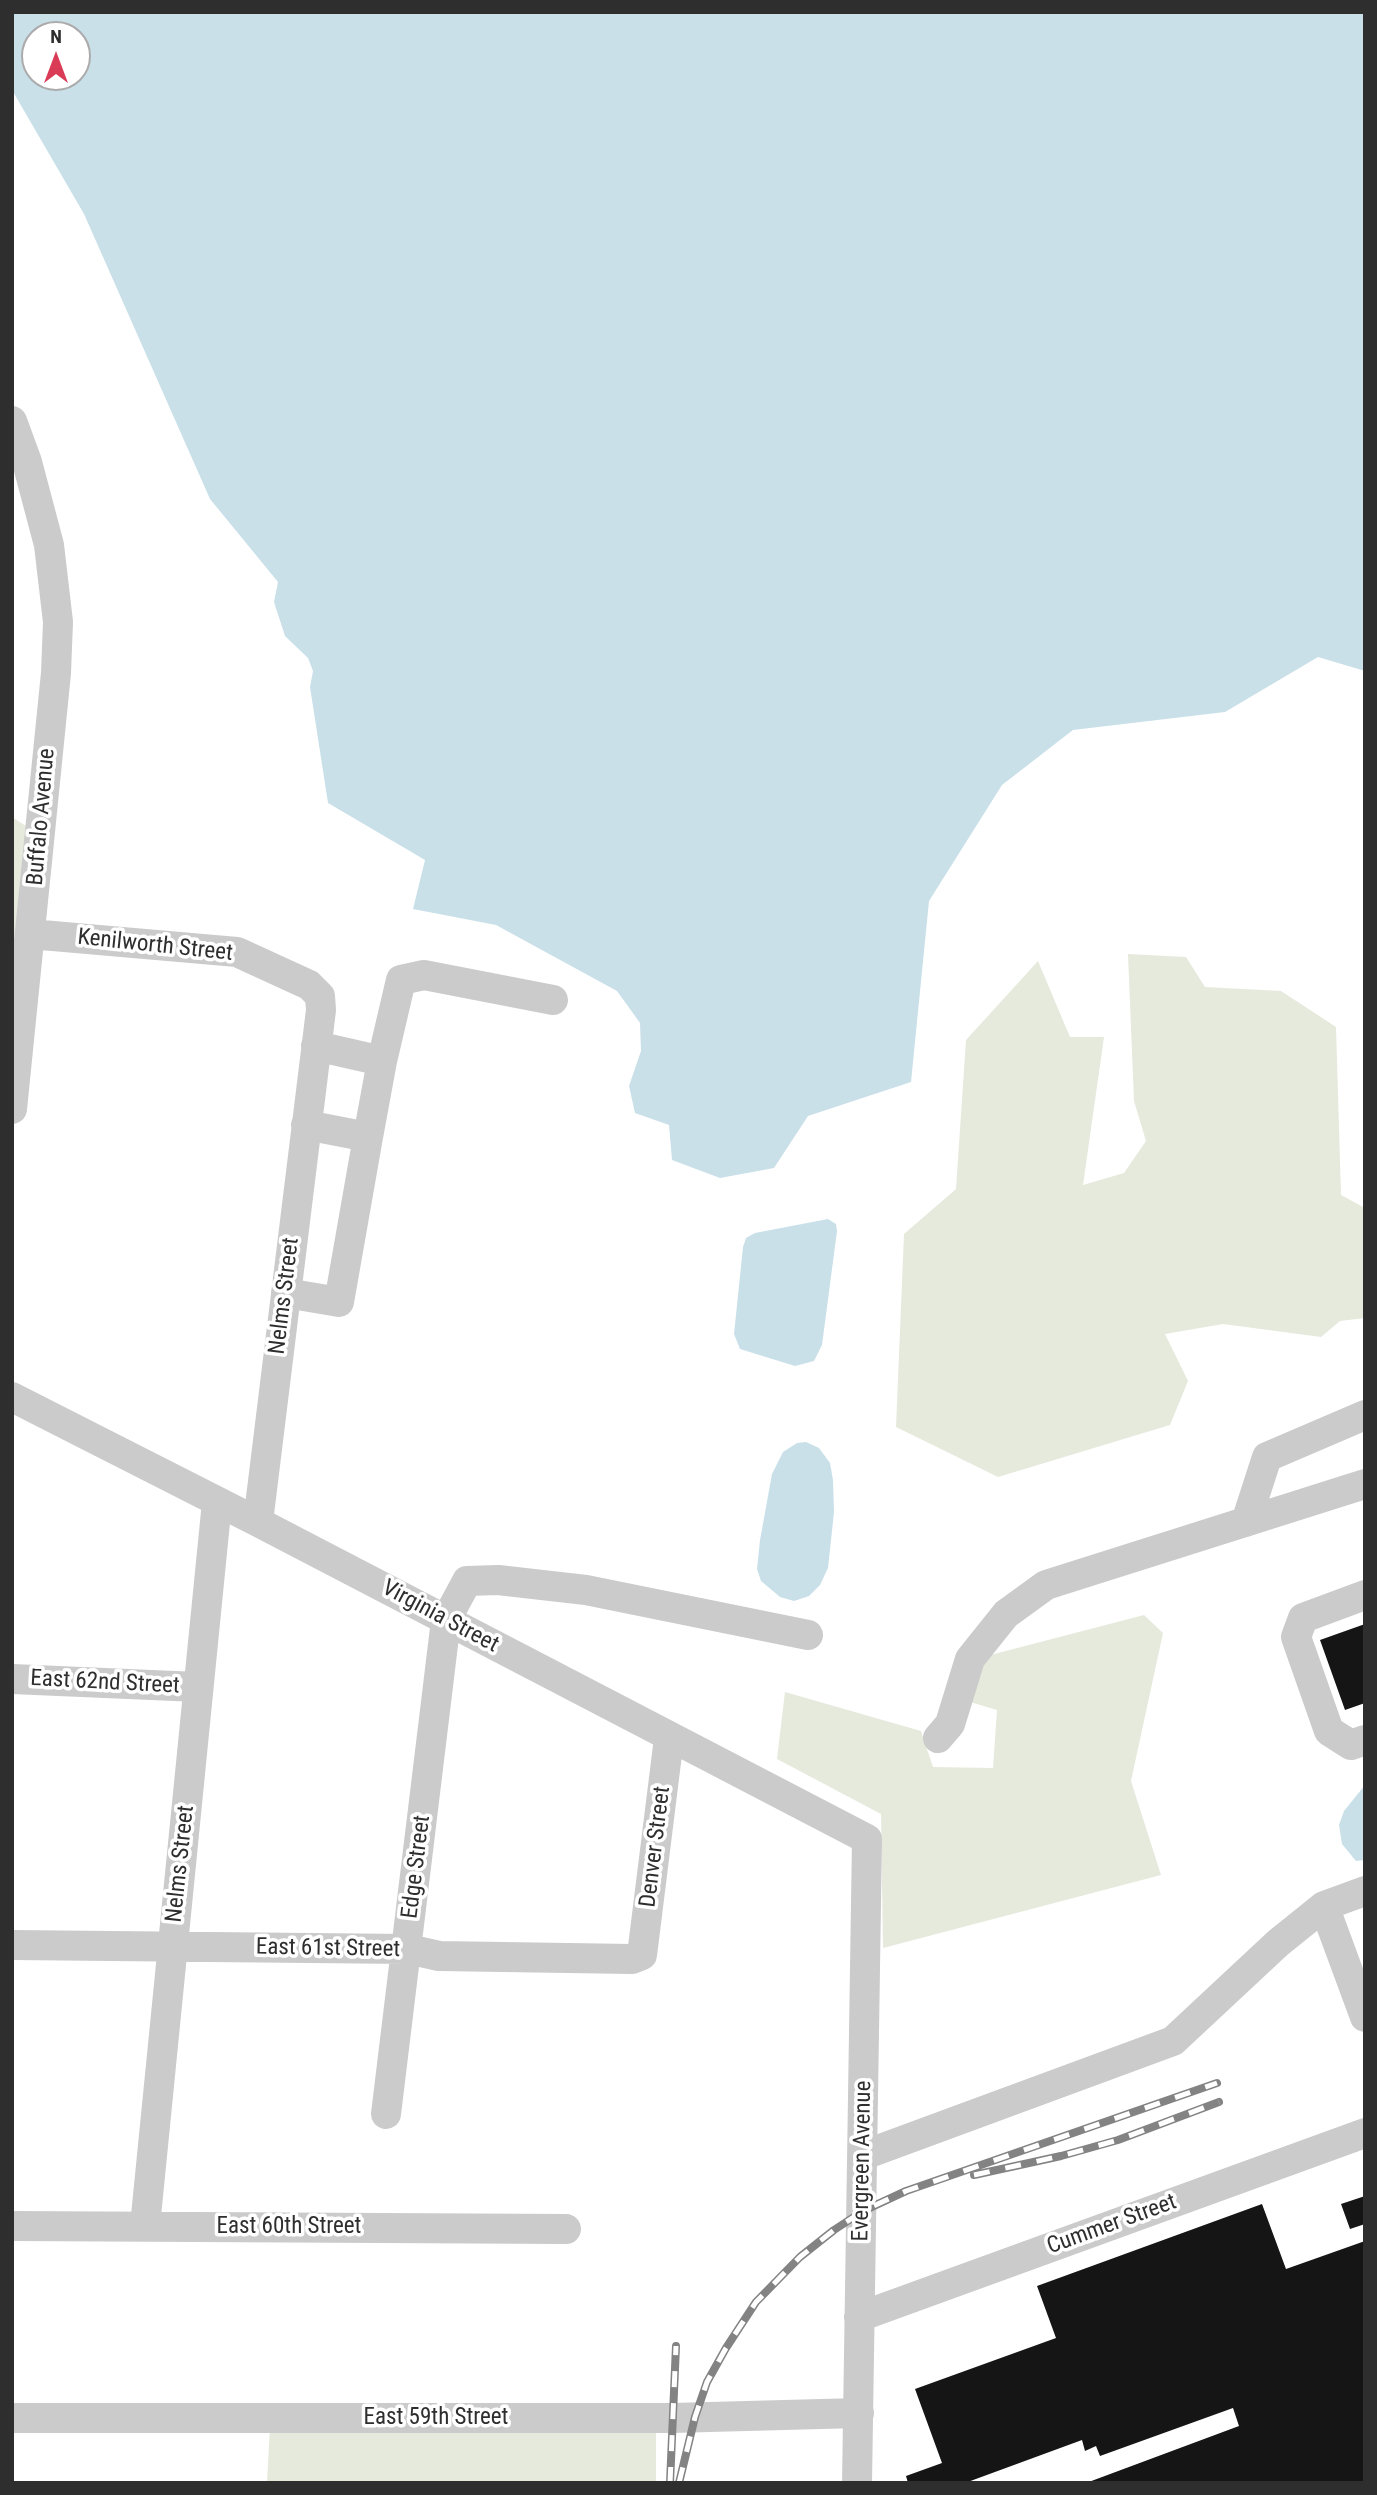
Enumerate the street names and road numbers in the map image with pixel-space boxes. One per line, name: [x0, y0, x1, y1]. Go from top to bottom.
street label: Buffalo Avenue: [22, 747, 62, 887]
street label: Kenilworth Street: [76, 924, 234, 968]
street label: Nelms Street: [264, 1236, 306, 1356]
street label: Virginia Street: [377, 1575, 503, 1659]
street label: East 62nd Street: [30, 1665, 180, 1701]
street label: Denver Street: [635, 1785, 677, 1909]
street label: Nelms Street: [161, 1804, 201, 1924]
street label: Edge Street: [397, 1814, 437, 1920]
street label: East 61st Street: [256, 1934, 400, 1964]
street label: Evergreen Avenue: [848, 2080, 878, 2242]
street label: Cummer Street: [1043, 2189, 1181, 2261]
street label: East 60th Street: [217, 2213, 361, 2241]
street label: East 59th Street: [364, 2404, 508, 2432]

